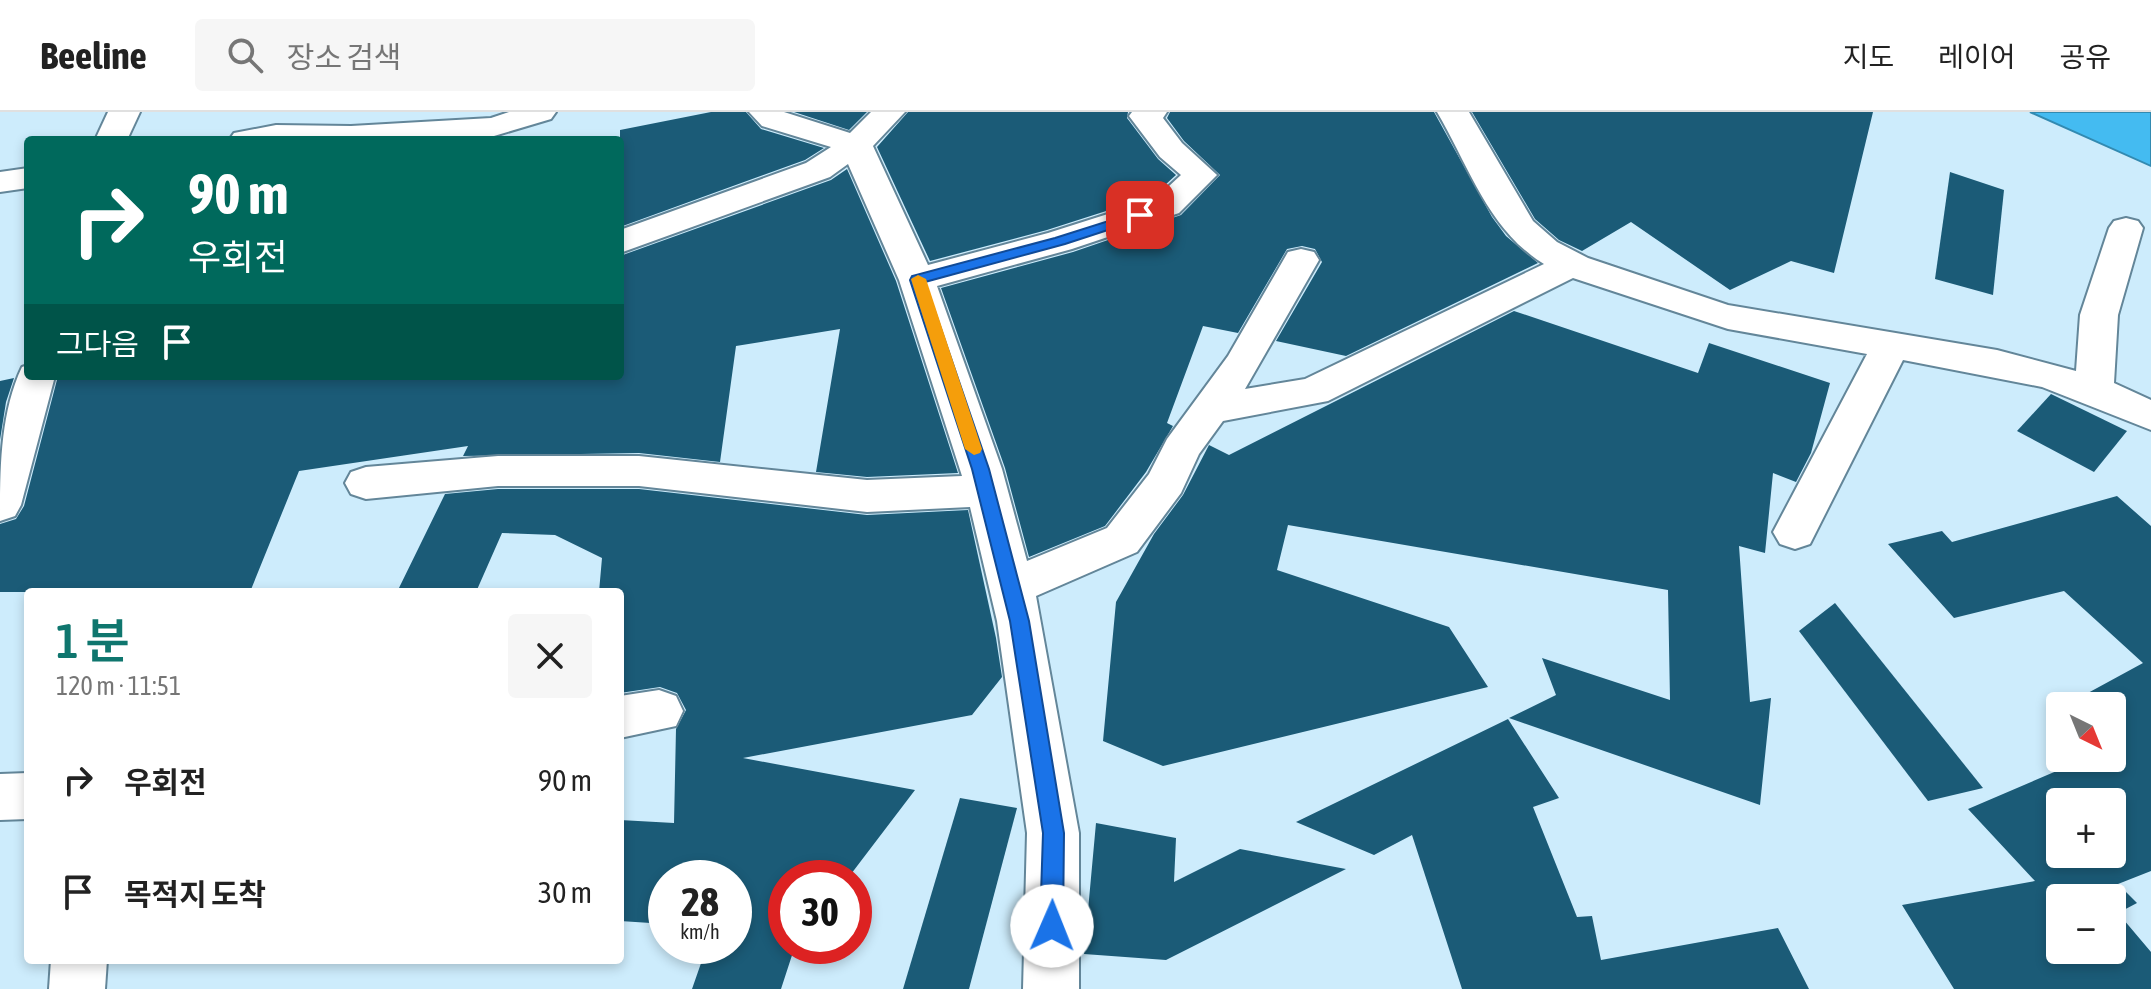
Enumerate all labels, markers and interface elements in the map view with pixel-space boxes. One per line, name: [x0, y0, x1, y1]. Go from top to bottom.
search box: [195, 19, 755, 91]
icon: search: [223, 33, 267, 77]
text: Beeline: [40, 34, 147, 77]
text: 장소 검색: [287, 40, 401, 74]
text: 지도: [1843, 41, 1894, 73]
text: 레이어: [1938, 41, 2015, 73]
text: 공유: [2059, 41, 2111, 73]
text: 90 m: [188, 162, 289, 226]
icon: right: [56, 168, 160, 272]
pin: [1106, 181, 1174, 249]
icon: arrive: [1118, 193, 1162, 237]
text: 우회전: [188, 236, 287, 278]
icon: arrive: [155, 320, 199, 364]
text: 그다음: [56, 327, 139, 361]
text: 1 분: [56, 613, 129, 668]
button: close: [508, 614, 592, 698]
text: 120 m · 11:51: [56, 671, 181, 701]
north arrow: [2046, 692, 2126, 772]
map controls: [2046, 692, 2126, 964]
icon: right: [56, 758, 100, 802]
text: 90 m: [538, 763, 592, 797]
text: 우회전: [124, 765, 207, 799]
button: +: [2046, 788, 2126, 868]
speed limit sign: 30: [768, 860, 872, 964]
icon: arrive: [56, 870, 100, 914]
text: 30 m: [538, 875, 592, 909]
text: 목적지 도착: [124, 877, 266, 911]
text: 28: [681, 879, 719, 924]
position arrow: [1010, 884, 1094, 968]
button: −: [2046, 884, 2126, 964]
text: km/h: [680, 920, 720, 943]

